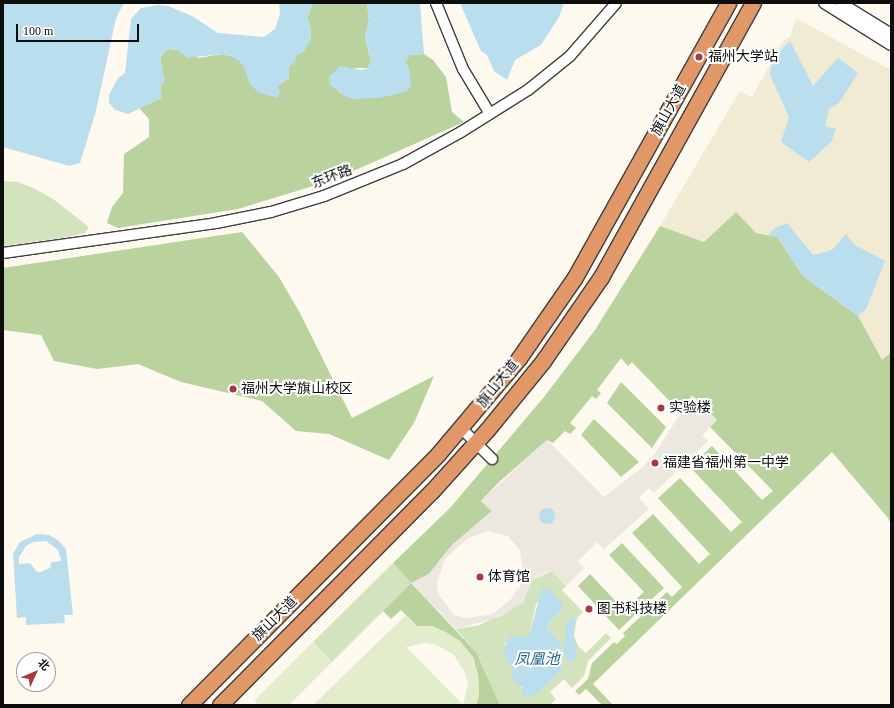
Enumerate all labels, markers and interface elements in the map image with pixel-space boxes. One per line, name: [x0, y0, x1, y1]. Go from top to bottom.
scale bar: [18, 16, 141, 42]
text: 100 m: [23, 24, 53, 38]
place label: 福州大学站: [708, 49, 778, 65]
marker: 福州大学站: [693, 51, 705, 63]
street label: 旗山大道: [648, 81, 690, 139]
street label: 东环路: [309, 162, 355, 192]
street label: 旗山大道: [474, 357, 522, 411]
place label: 福州大学旗山校区: [241, 381, 353, 397]
marker: 福州大学旗山校区: [228, 384, 238, 394]
place label: 实验楼: [669, 400, 711, 416]
marker: 实验楼: [656, 403, 666, 413]
place label: 福建省福州第一中学: [663, 455, 789, 471]
marker: 福建省福州第一中学: [650, 458, 660, 468]
place label: 体育馆: [488, 569, 530, 585]
marker: 体育馆: [475, 572, 485, 582]
street label: 旗山大道: [249, 593, 301, 645]
place label: 图书科技楼: [597, 601, 667, 617]
marker: 图书科技楼: [584, 604, 594, 614]
water label: 凤凰池: [515, 651, 559, 669]
north arrow: [16, 652, 56, 692]
text: 北: [36, 656, 52, 672]

